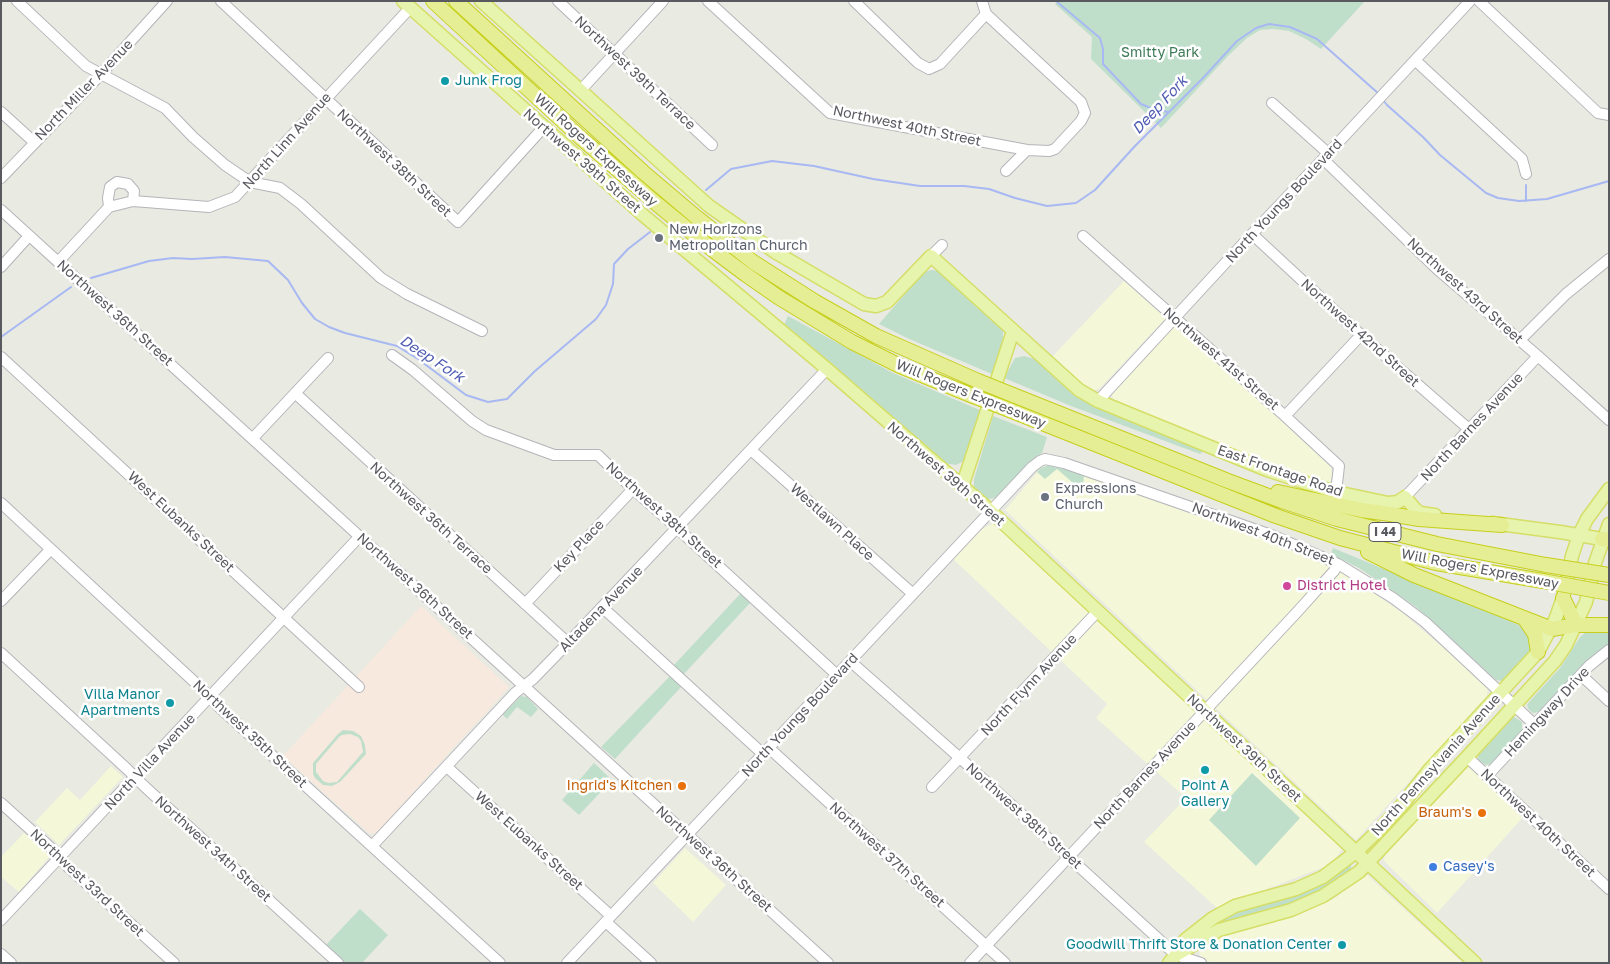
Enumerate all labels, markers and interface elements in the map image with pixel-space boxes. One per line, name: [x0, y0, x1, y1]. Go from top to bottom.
street label: Northwest 39th Terrace: [571, 13, 699, 133]
street label: North Miller Avenue: [32, 36, 136, 144]
park label: Smitty Park: [1121, 45, 1199, 61]
water label: Deep Fork: [1129, 72, 1191, 138]
place label: Junk Frog: [455, 73, 522, 89]
marker: Junk Frog: [439, 75, 451, 87]
street label: North Linn Avenue: [239, 89, 335, 193]
street label: Will Rogers Expressway: [531, 90, 661, 210]
street label: Northwest 40th Street: [831, 102, 983, 150]
street label: Northwest 39th Street: [520, 105, 644, 217]
street label: Northwest 38th Street: [333, 106, 455, 220]
street label: North Youngs Boulevard: [1222, 136, 1346, 266]
place label: New Horizons Metropolitan Church: [669, 222, 808, 254]
marker: New Horizons Metropolitan Church: [653, 232, 665, 244]
street label: Northwest 43rd Street: [1404, 234, 1526, 348]
street label: Northwest 36th Street: [53, 256, 177, 370]
street label: Northwest 42nd Street: [1297, 275, 1423, 391]
street label: Northwest 41st Street: [1160, 304, 1282, 414]
water label: Deep Fork: [396, 332, 468, 386]
street label: Will Rogers Expressway: [894, 356, 1048, 432]
street label: North Barnes Avenue: [1417, 369, 1527, 485]
street label: Northwest 39th Street: [884, 418, 1008, 530]
street label: East Frontage Road: [1215, 442, 1345, 500]
street label: Northwest 38th Street: [602, 458, 726, 572]
street label: Northwest 36th Terrace: [366, 459, 496, 577]
street label: West Eubanks Street: [124, 468, 238, 576]
street label: Westlawn Place: [787, 480, 877, 564]
place label: Expressions Church: [1055, 481, 1136, 514]
marker: Expressions Church: [1039, 491, 1051, 503]
street label: Northwest 40th Street: [1189, 499, 1337, 569]
street label: Key Place: [550, 516, 608, 576]
road number: I 44: [1369, 522, 1401, 542]
street label: Northwest 36th Street: [353, 529, 477, 643]
street label: Will Rogers Expressway: [1400, 545, 1560, 593]
street label: Altadena Avenue: [556, 563, 646, 655]
place label: District Hotel: [1297, 578, 1387, 594]
marker: District Hotel: [1281, 580, 1293, 592]
street label: North Flynn Avenue: [978, 631, 1080, 739]
street label: North Youngs Boulevard: [738, 650, 862, 780]
street label: Hemingway Drive: [1501, 664, 1593, 760]
street label: Northwest 35th Street: [189, 677, 311, 791]
place label: Villa Manor Apartments: [81, 687, 160, 720]
street label: Northwest 39th Street: [1183, 691, 1305, 805]
street label: North Pennsylvania Avenue: [1368, 691, 1504, 839]
marker: Villa Manor Apartments: [164, 697, 176, 709]
street label: North Villa Avenue: [101, 710, 199, 814]
street label: North Barnes Avenue: [1090, 717, 1200, 833]
street label: Northwest 38th Street: [962, 759, 1086, 873]
marker: Point A Gallery: [1199, 764, 1211, 776]
street label: Northwest 40th Street: [1477, 765, 1599, 881]
place label: Ingrid's Kitchen: [567, 778, 672, 794]
place label: Point A Gallery: [1181, 778, 1229, 810]
marker: Ingrid's Kitchen: [676, 780, 688, 792]
street label: West Eubanks Street: [471, 788, 587, 894]
street label: Northwest 34th Street: [151, 792, 275, 906]
street label: Northwest 37th Street: [826, 799, 948, 911]
street label: Northwest 36th Street: [652, 802, 776, 916]
place label: Braum's: [1418, 805, 1472, 821]
marker: Braum's: [1476, 807, 1488, 819]
street label: Northwest 33rd Street: [26, 826, 148, 940]
place label: Casey's: [1443, 859, 1495, 875]
marker: Casey's: [1427, 861, 1439, 873]
place label: Goodwill Thrift Store & Donation Center: [1066, 937, 1332, 953]
marker: Goodwill Thrift Store & Donation Center: [1336, 939, 1348, 951]

